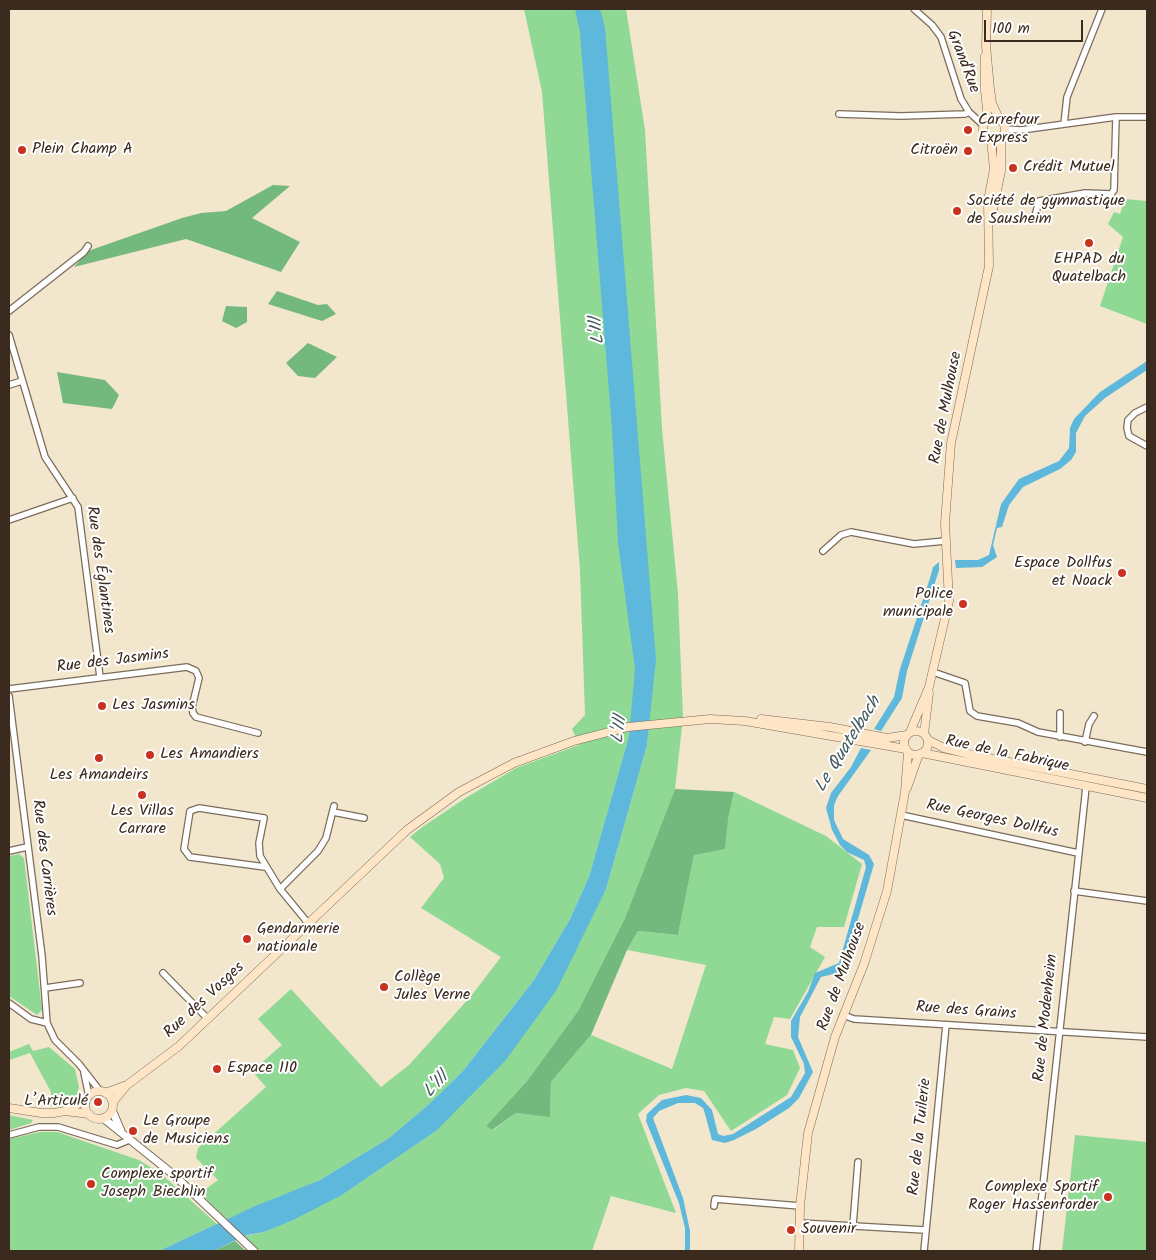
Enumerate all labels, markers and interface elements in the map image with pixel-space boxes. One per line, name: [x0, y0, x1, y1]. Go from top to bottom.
scale bar: [986, 10, 1085, 42]
text: 100 m: [992, 17, 1030, 41]
street label: Grand'Rue: [941, 28, 983, 96]
place label: Carrefour Express: [978, 111, 1039, 149]
marker: Carrefour Express: [962, 124, 974, 136]
place label: Plein Champ A: [32, 140, 133, 160]
place label: Citroën: [910, 141, 958, 161]
marker: Plein Champ A: [16, 144, 28, 156]
marker: Citroën: [962, 145, 974, 157]
place label: Crédit Mutuel: [1023, 158, 1115, 178]
marker: Crédit Mutuel: [1007, 162, 1019, 174]
place label: Société de gymnastique de Sausheim: [967, 192, 1125, 230]
marker: Société de gymnastique de Sausheim: [951, 205, 963, 217]
marker: EHPAD du Quatelbach: [1083, 237, 1095, 249]
place label: EHPAD du Quatelbach: [1052, 250, 1126, 288]
water label: L'Ill: [587, 317, 611, 345]
street label: Rue de Mulhouse: [927, 350, 967, 466]
street label: Rue des Églantines: [81, 505, 117, 635]
place label: Espace Dollfus et Noack: [1014, 554, 1112, 592]
marker: Espace Dollfus et Noack: [1116, 567, 1128, 579]
place label: Police municipale: [883, 585, 953, 623]
marker: Police municipale: [957, 598, 969, 610]
street label: Rue des Jasmins: [56, 646, 170, 678]
water label: Le Quatelbach: [811, 693, 887, 797]
place label: Les Jasmins: [112, 696, 195, 716]
marker: Les Jasmins: [96, 700, 108, 712]
water label: L'Ill: [608, 715, 634, 745]
street label: Rue de la Fabrique: [943, 733, 1071, 777]
place label: Les Amandiers: [160, 745, 259, 765]
marker: Les Amandiers: [144, 749, 156, 761]
marker: Les Amandeirs: [93, 752, 105, 764]
place label: Les Amandeirs: [50, 766, 148, 786]
marker: Les Villas Carrare: [136, 789, 148, 801]
street label: Rue Georges Dollfus: [924, 797, 1060, 843]
street label: Rue des Carrières: [26, 799, 60, 917]
place label: Les Villas Carrare: [110, 802, 174, 840]
place label: Gendarmerie nationale: [257, 920, 340, 958]
street label: Rue de Mulhouse: [814, 920, 872, 1034]
marker: Gendarmerie nationale: [241, 933, 253, 945]
street label: Rue de Modenheim: [1031, 953, 1063, 1083]
street label: Rue des Vosges: [161, 959, 249, 1043]
place label: Collège Jules Verne: [394, 968, 470, 1006]
marker: Collège Jules Verne: [378, 981, 390, 993]
street label: Rue des Grains: [915, 999, 1017, 1025]
place label: Espace 110: [227, 1059, 297, 1079]
marker: Espace 110: [211, 1063, 223, 1075]
water label: L'Ill: [420, 1069, 454, 1103]
street label: Rue de la Tuilerie: [905, 1078, 937, 1196]
place label: L’Articulé: [24, 1092, 88, 1112]
marker: L’Articulé: [92, 1096, 104, 1108]
place label: Le Groupe de Musiciens: [143, 1112, 229, 1150]
marker: Le Groupe de Musiciens: [127, 1125, 139, 1137]
place label: Complexe sportif Joseph Biechlin: [101, 1165, 213, 1203]
marker: Complexe sportif Joseph Biechlin: [85, 1178, 97, 1190]
place label: Complexe Sportif Roger Hassenforder: [968, 1178, 1098, 1216]
marker: Complexe Sportif Roger Hassenforder: [1102, 1191, 1114, 1203]
place label: Souvenir: [801, 1220, 856, 1240]
marker: Souvenir: [785, 1224, 797, 1236]

